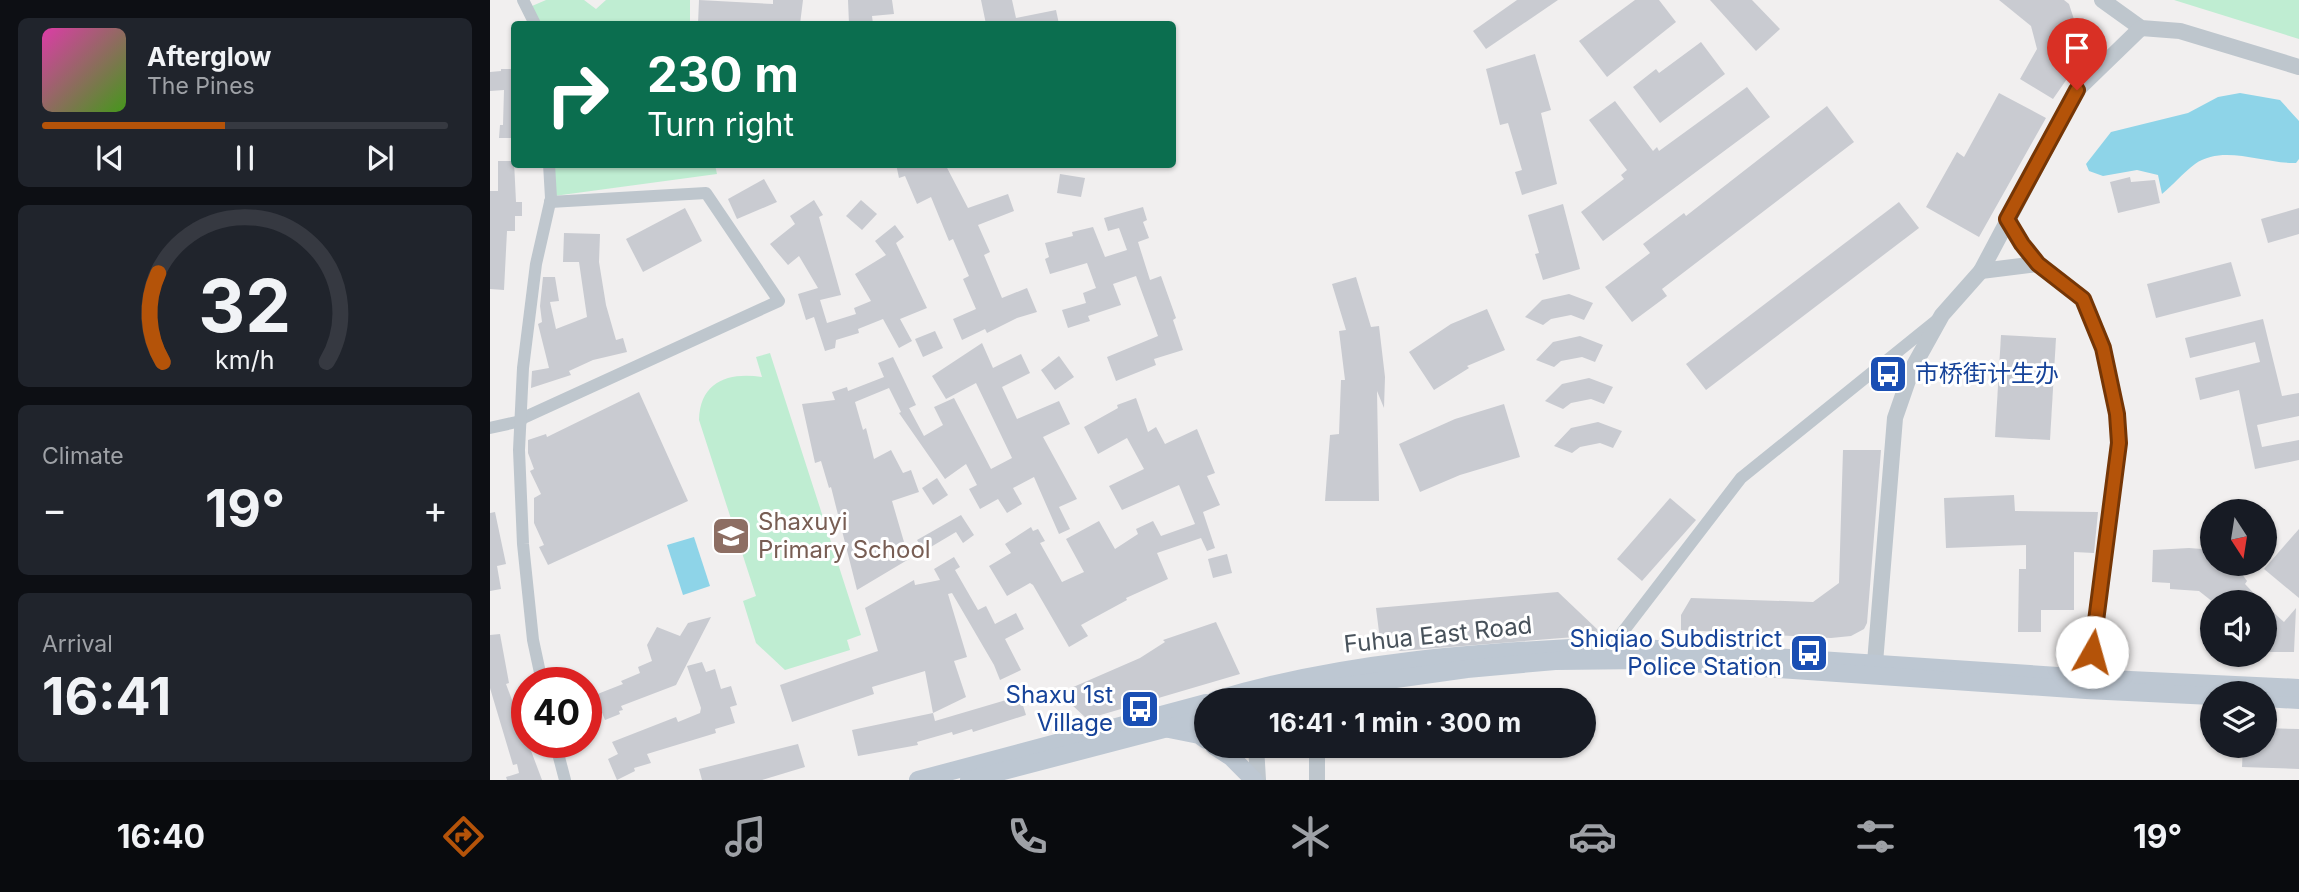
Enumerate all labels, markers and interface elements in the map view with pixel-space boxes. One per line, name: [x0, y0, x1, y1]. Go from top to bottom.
pin: [2047, 18, 2107, 90]
icon: arrive: [2058, 29, 2096, 67]
text: Afterglow: [147, 41, 271, 72]
text: 230 m: [647, 45, 799, 104]
icon: right: [532, 49, 623, 140]
text: The Pines: [147, 72, 255, 100]
text: Turn right: [647, 105, 794, 144]
icon: previous: [91, 139, 129, 177]
icon: pause: [226, 139, 264, 177]
icon: next: [361, 139, 399, 177]
text: 32: [199, 262, 291, 351]
text: km/h: [215, 345, 275, 375]
bus stop icon: 市桥街计生办: [1867, 353, 1909, 395]
place label: 市桥街计生办: [1915, 359, 2059, 388]
text: Climate: [42, 442, 124, 470]
text: 19°: [205, 477, 285, 540]
text: −: [42, 486, 67, 532]
text: +: [423, 486, 448, 532]
north arrow: [2200, 499, 2277, 576]
map controls: [2200, 499, 2277, 758]
place label: Shaxuyi Primary School: [758, 507, 931, 564]
school or university icon: Shaxuyi Primary School: [710, 515, 752, 557]
button: sound: [2200, 590, 2277, 667]
street label: Fuhua East Road: [1342, 610, 1534, 659]
position arrow: [2055, 615, 2129, 689]
place label: Shiqiao Subdistrict Police Station: [1569, 624, 1782, 681]
text: Arrival: [42, 630, 113, 658]
bus stop icon: Shiqiao Subdistrict Police Station: [1788, 632, 1830, 674]
text: 16:41: [42, 665, 171, 728]
speed limit sign: 40: [511, 667, 602, 758]
place label: Shaxu 1st Village: [1006, 680, 1113, 737]
button: layers: [2200, 681, 2277, 758]
bus stop icon: Shaxu 1st Village: [1119, 688, 1161, 730]
text: 16:41 · 1 min · 300 m: [1269, 707, 1521, 738]
icon: directions: [439, 812, 488, 861]
icon: music: [721, 812, 770, 861]
icon: phone: [1003, 812, 1052, 861]
icon: climate: [1286, 812, 1335, 861]
icon: car: [1568, 812, 1617, 861]
icon: filters: [1851, 812, 1900, 861]
text: 16:40: [117, 817, 205, 856]
text: 19°: [2133, 817, 2182, 856]

